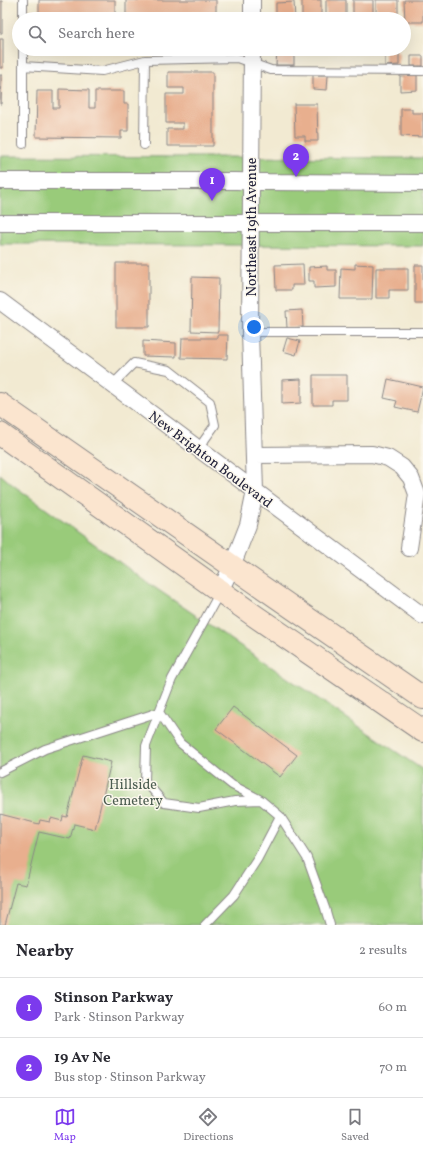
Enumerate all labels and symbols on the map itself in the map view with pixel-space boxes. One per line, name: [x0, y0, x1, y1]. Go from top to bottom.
pin: 2: [283, 144, 309, 177]
street label: Northeast 19th Avenue: [243, 157, 262, 296]
pin: 1: [199, 168, 225, 201]
your location: [244, 317, 264, 337]
street label: New Brighton Boulevard: [144, 407, 276, 513]
park label: Hillside Cemetery: [103, 776, 163, 811]

